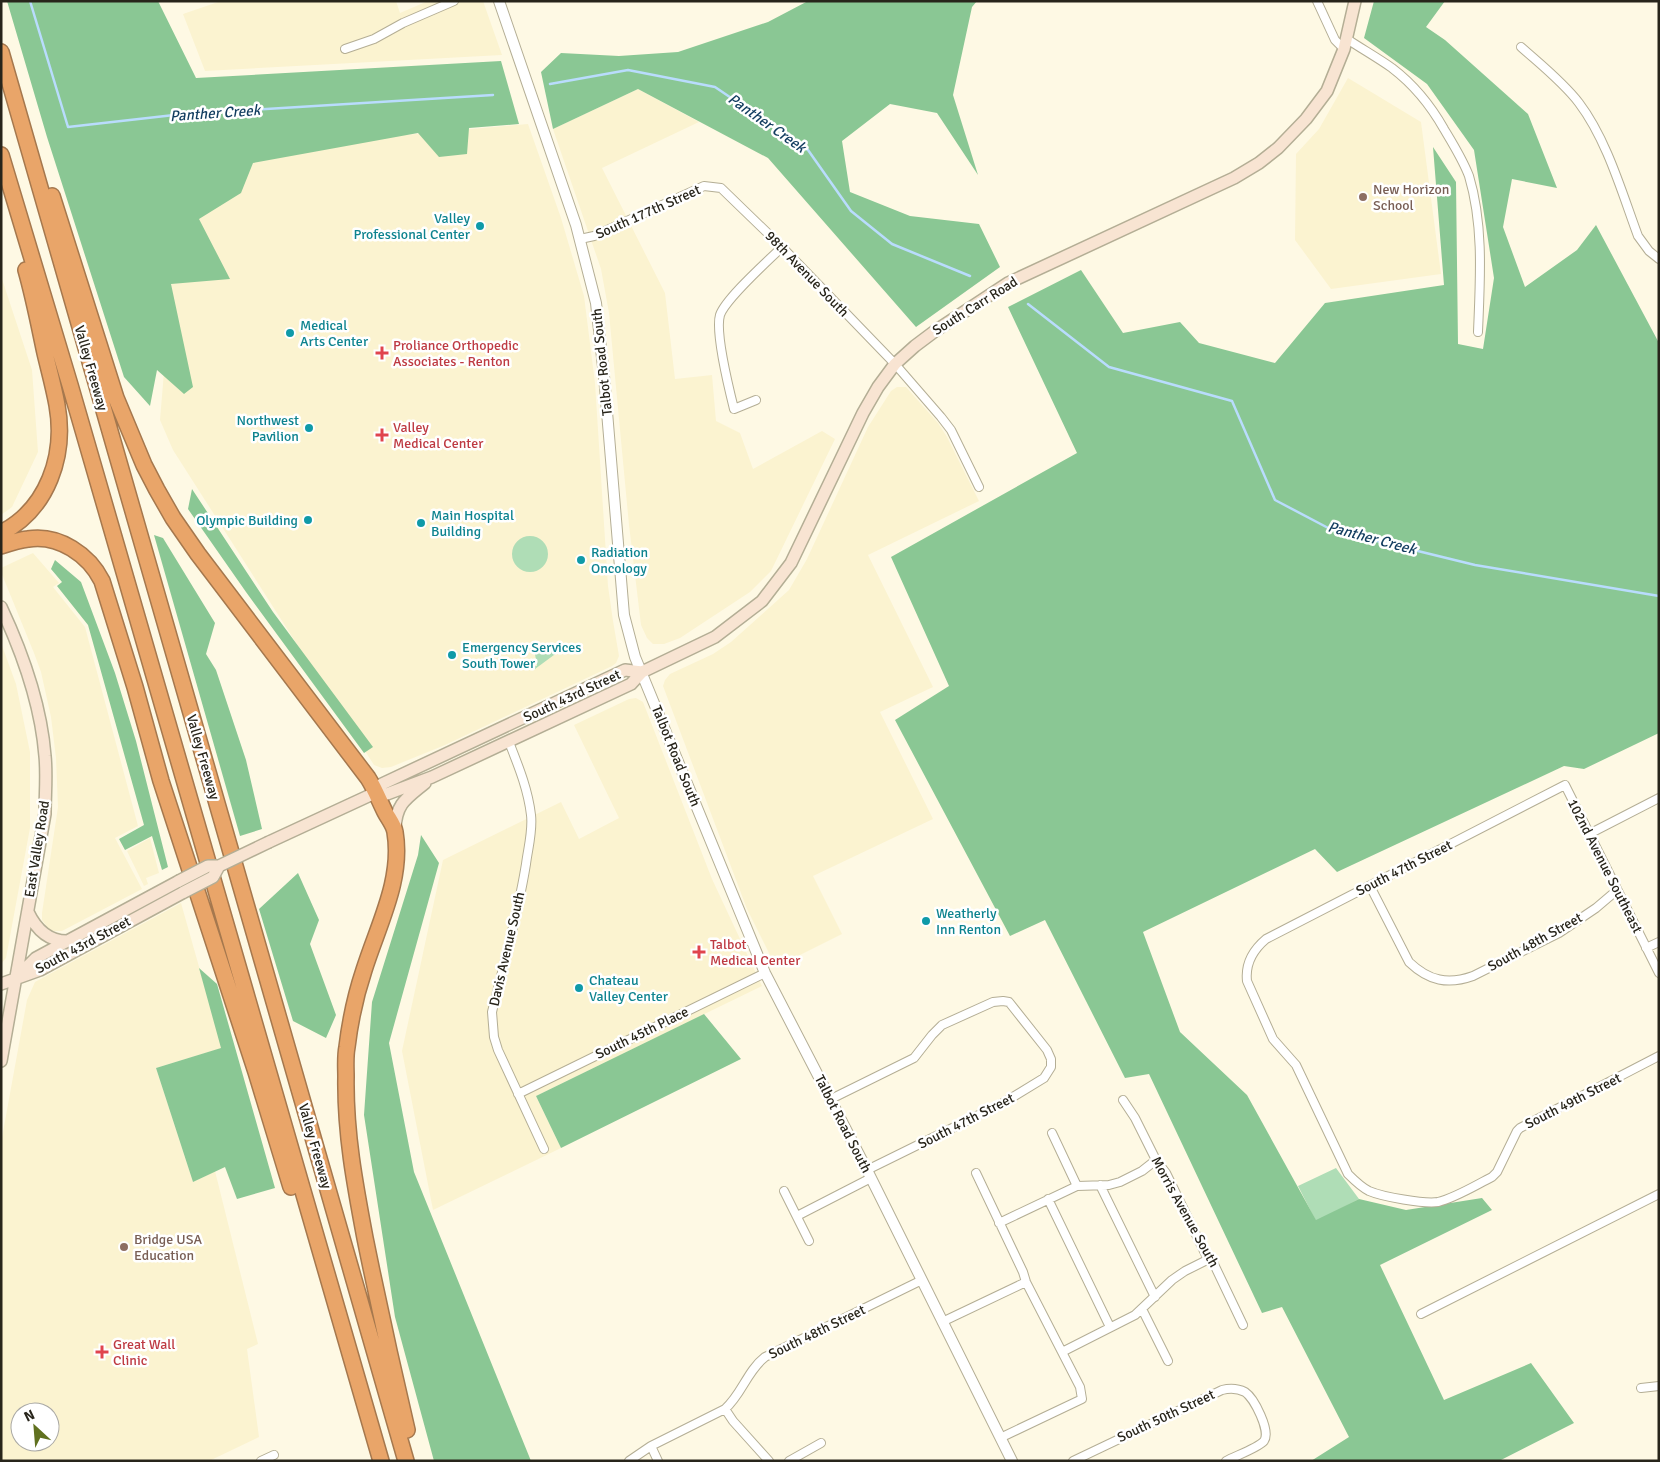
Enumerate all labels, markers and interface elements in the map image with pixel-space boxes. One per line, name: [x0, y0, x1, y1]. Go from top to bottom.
water label: Panther Creek: [725, 90, 810, 157]
water label: Panther Creek: [169, 101, 262, 125]
street label: South 177th Street: [593, 181, 703, 243]
place label: New Horizon School: [1373, 181, 1449, 214]
marker: New Horizon School: [1357, 191, 1369, 203]
place label: Valley Professional Center: [353, 210, 471, 243]
marker: Valley Professional Center: [474, 220, 486, 232]
street label: 98th Avenue South: [762, 228, 852, 320]
street label: South Carr Road: [929, 273, 1021, 339]
street label: Talbot Road South: [588, 307, 616, 417]
place label: Medical Arts Center: [300, 317, 369, 350]
street label: Valley Freeway: [71, 323, 111, 413]
marker: Medical Arts Center: [284, 327, 296, 339]
place label: Proliance Orthopedic Associates - Renton: [393, 337, 519, 370]
marker: Proliance Orthopedic Associates - Renton: [375, 346, 389, 360]
place label: Northwest Pavilion: [236, 412, 299, 445]
place label: Valley Medical Center: [393, 419, 484, 452]
marker: Northwest Pavilion: [303, 422, 315, 434]
marker: Valley Medical Center: [375, 428, 389, 442]
place label: Main Hospital Building: [431, 507, 514, 540]
place label: Olympic Building: [196, 512, 298, 529]
marker: Olympic Building: [302, 514, 314, 526]
marker: Main Hospital Building: [415, 517, 427, 529]
water label: Panther Creek: [1326, 518, 1419, 559]
place label: Radiation Oncology: [591, 544, 648, 577]
marker: Radiation Oncology: [575, 554, 587, 566]
place label: Emergency Services South Tower: [462, 639, 581, 672]
marker: Emergency Services South Tower: [446, 649, 458, 661]
street label: South 43rd Street: [521, 666, 623, 726]
street label: Talbot Road South: [648, 703, 704, 809]
street label: Valley Freeway: [183, 712, 223, 802]
street label: 102nd Avenue Southeast: [1564, 796, 1646, 936]
street label: East Valley Road: [21, 799, 53, 899]
street label: South 47th Street: [1353, 836, 1455, 900]
street label: Davis Avenue South: [486, 890, 528, 1008]
place label: Weatherly Inn Renton: [936, 905, 1001, 938]
street label: South 48th Street: [1485, 909, 1585, 975]
street label: South 43rd Street: [32, 913, 134, 977]
marker: Weatherly Inn Renton: [920, 915, 932, 927]
place label: Talbot Medical Center: [710, 936, 801, 969]
marker: Talbot Medical Center: [692, 945, 706, 959]
place label: Chateau Valley Center: [589, 972, 669, 1005]
marker: Chateau Valley Center: [573, 982, 585, 994]
street label: South 45th Place: [593, 1003, 691, 1063]
street label: South 49th Street: [1522, 1069, 1624, 1133]
street label: Talbot Road South: [811, 1072, 875, 1176]
street label: South 47th Street: [915, 1089, 1017, 1153]
street label: Valley Freeway: [295, 1101, 335, 1191]
street label: Morris Avenue South: [1147, 1154, 1223, 1270]
place label: Bridge USA Education: [134, 1231, 202, 1264]
marker: Bridge USA Education: [118, 1241, 130, 1253]
street label: South 48th Street: [766, 1301, 868, 1363]
place label: Great Wall Clinic: [113, 1336, 175, 1369]
marker: Great Wall Clinic: [95, 1345, 109, 1359]
street label: South 50th Street: [1115, 1386, 1217, 1446]
north arrow: [10, 1402, 60, 1452]
text: N: [21, 1406, 38, 1426]

